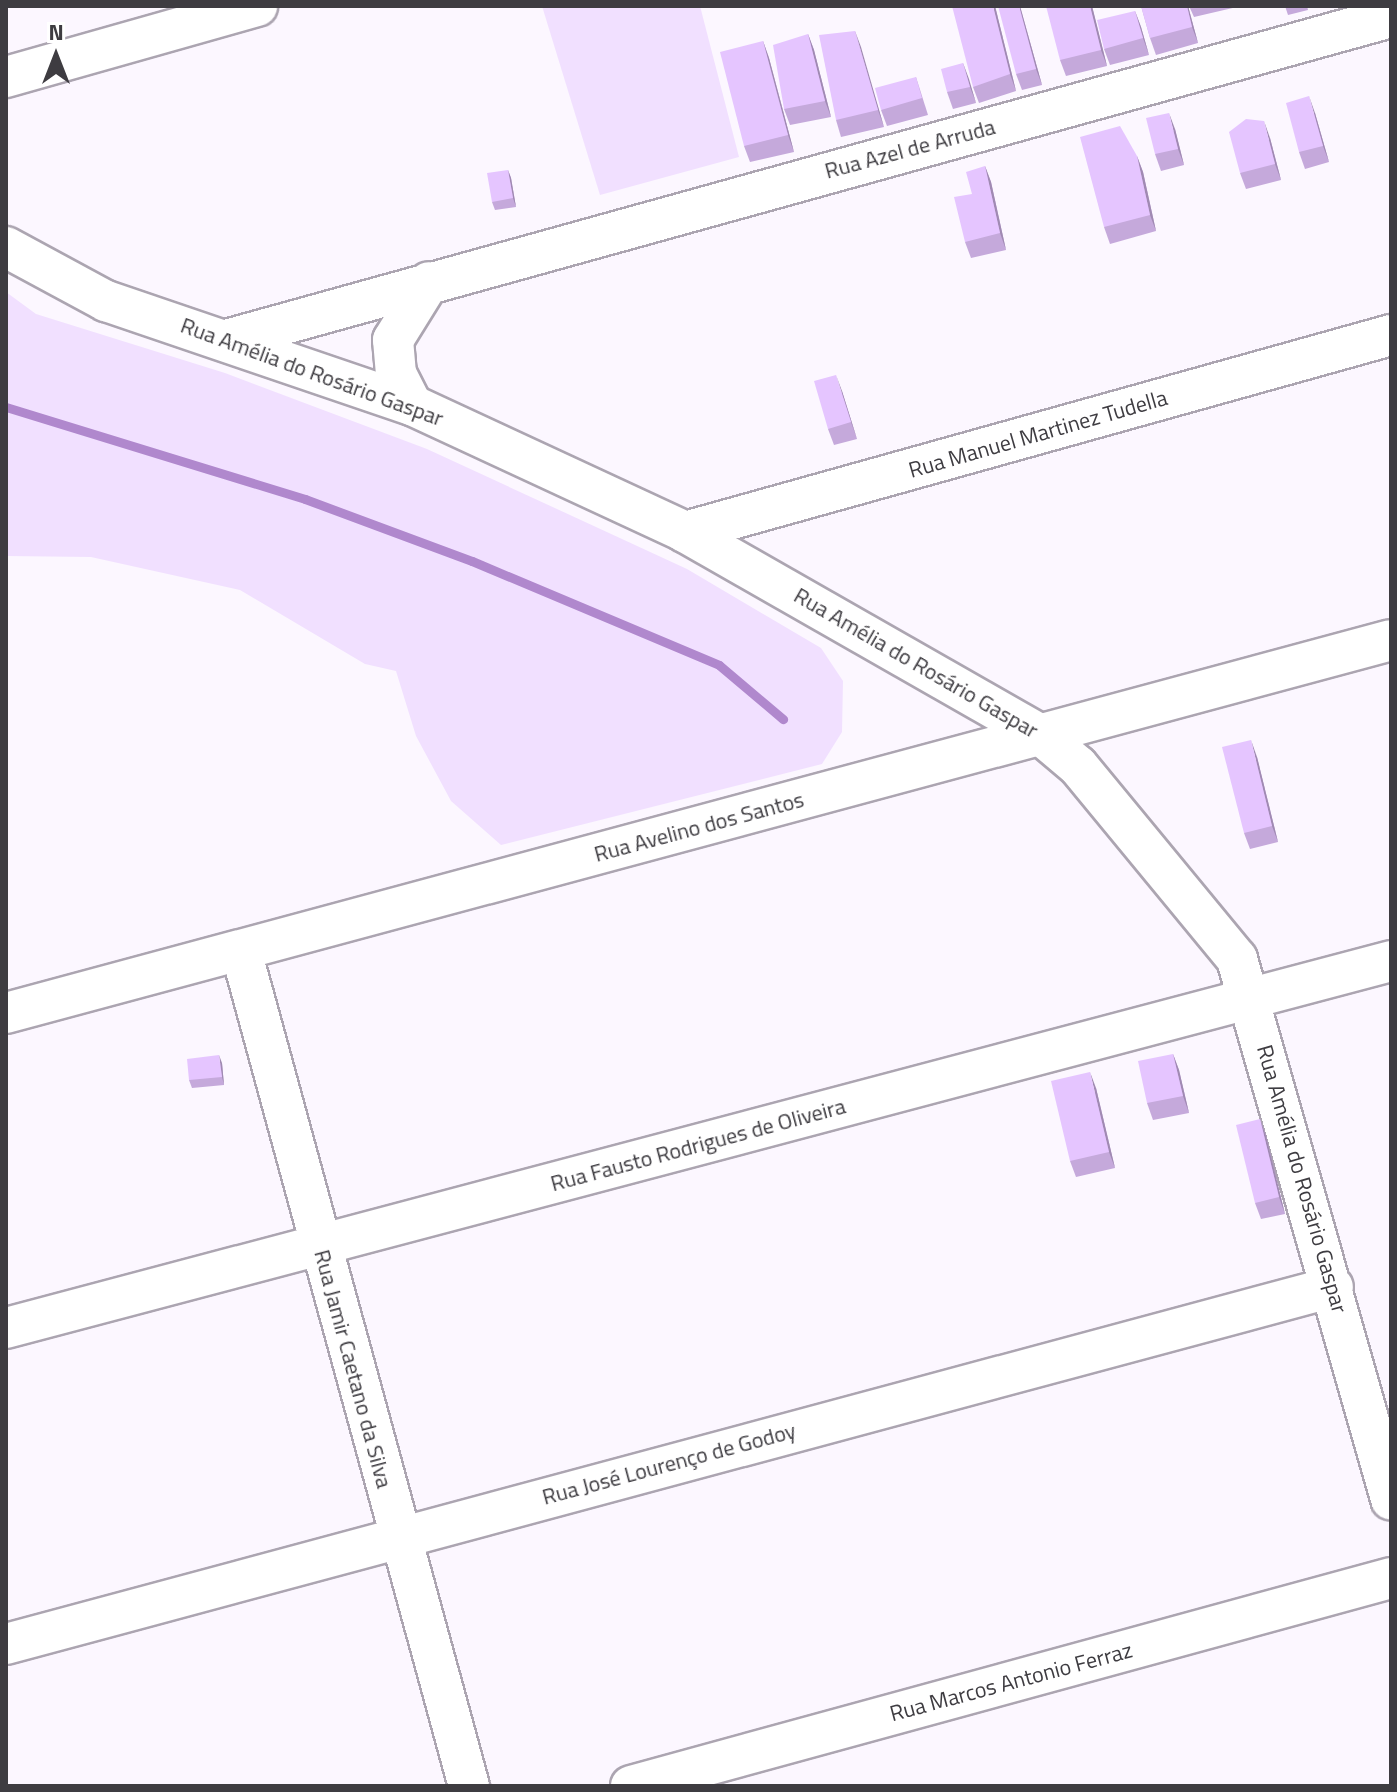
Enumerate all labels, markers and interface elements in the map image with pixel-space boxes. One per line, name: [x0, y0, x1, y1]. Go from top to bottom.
text: N: [48, 15, 64, 49]
north arrow: [16, 16, 96, 96]
street label: Rua Azel de Arruda: [822, 114, 998, 184]
street label: Rua Amélia do Rosário Gaspar: [177, 312, 447, 432]
street label: Rua Manuel Martinez Tudella: [906, 384, 1170, 484]
street label: Rua Amélia do Rosário Gaspar: [789, 582, 1043, 744]
street label: Rua Avelino dos Santos: [591, 786, 807, 868]
street label: Rua Amélia do Rosário Gaspar: [1251, 1042, 1353, 1316]
street label: Rua Fausto Rodrigues de Oliveira: [548, 1093, 848, 1197]
street label: Rua Jamir Caetano da Silva: [308, 1247, 398, 1491]
street label: Rua José Lourenço de Godoy: [539, 1417, 799, 1511]
street label: Rua Marcos Antonio Ferraz: [887, 1637, 1135, 1727]

